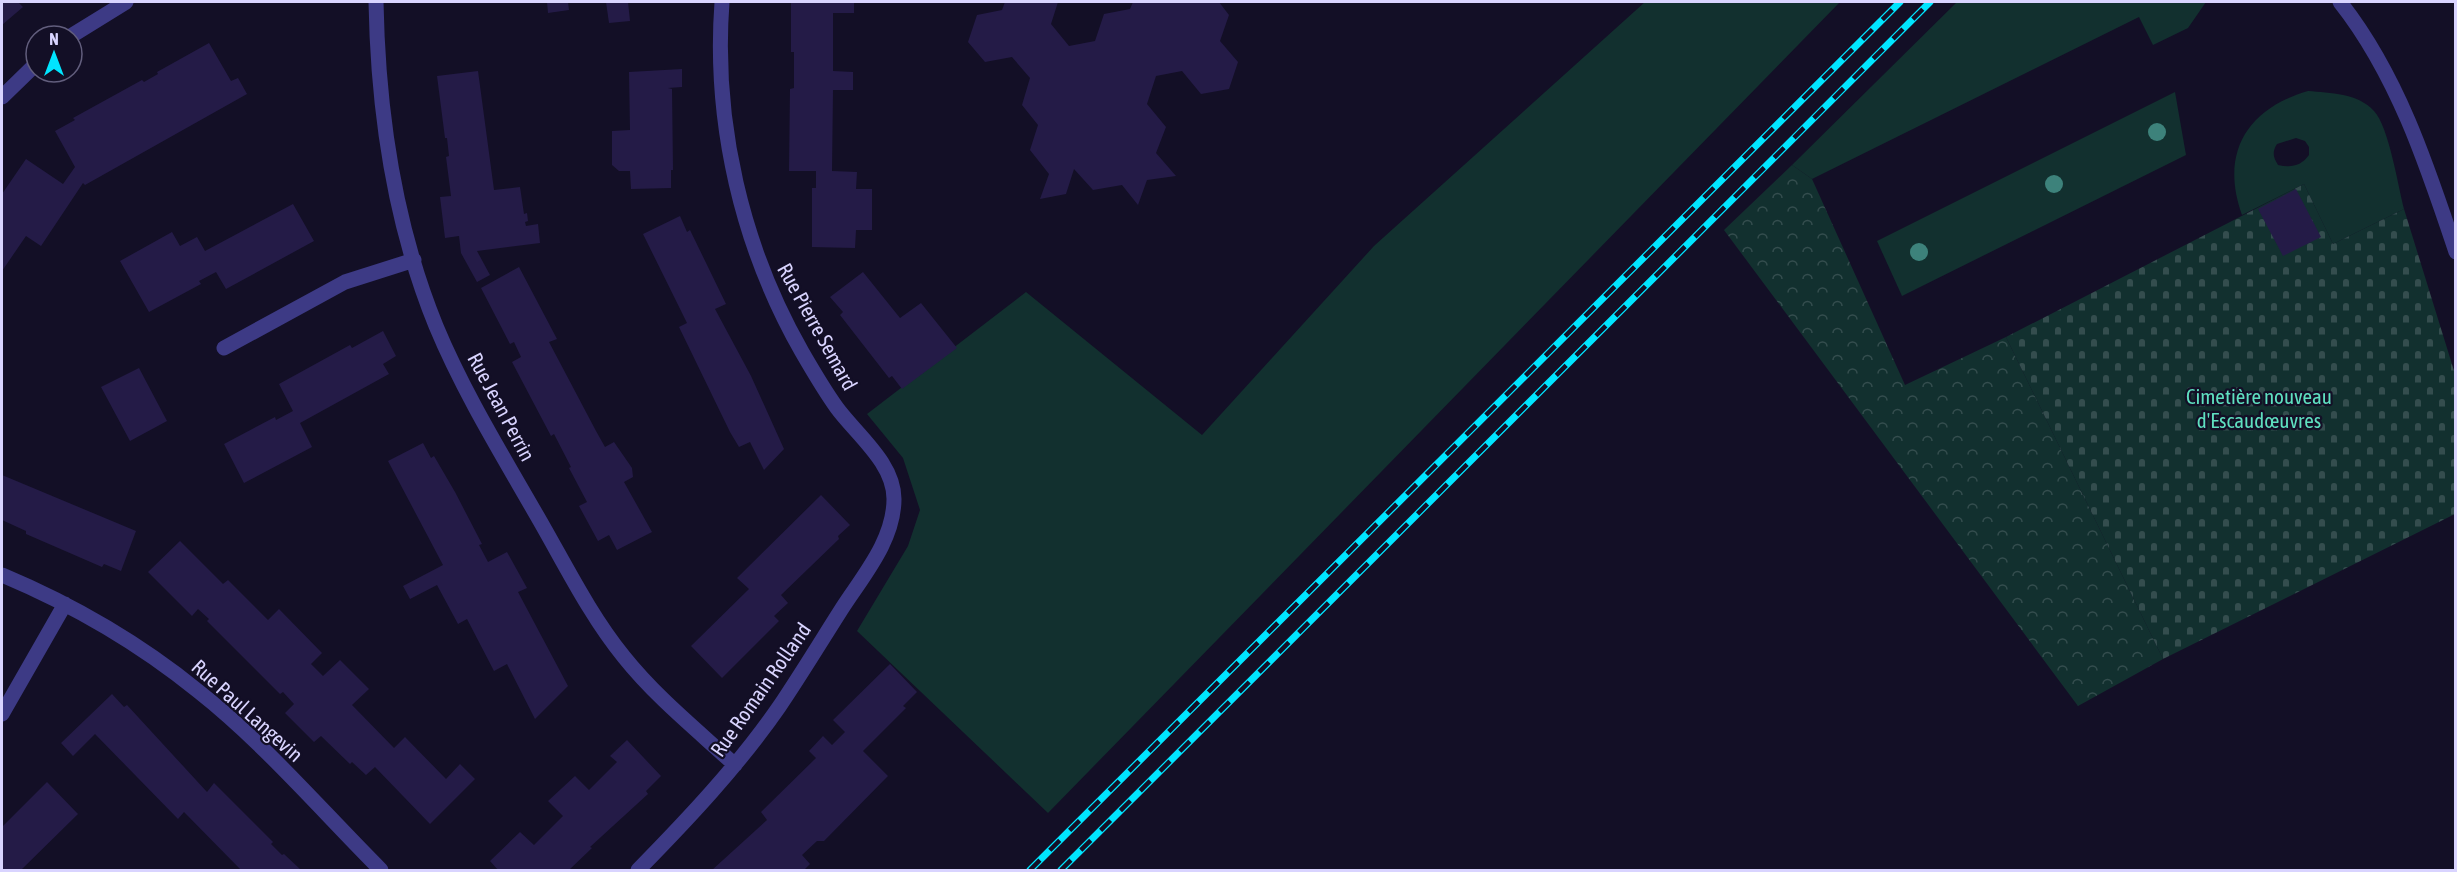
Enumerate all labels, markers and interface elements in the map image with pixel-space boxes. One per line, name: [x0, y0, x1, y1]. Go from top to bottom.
north arrow: [24, 24, 84, 84]
text: N: [49, 30, 59, 48]
street label: Rue Pierre Semard: [773, 259, 863, 394]
street label: Rue Jean Perrin: [463, 348, 540, 465]
park label: Cimetière nouveau d'Escaudœuvres: [2186, 384, 2332, 432]
street label: Rue Romain Rolland: [705, 618, 815, 761]
street label: Rue Paul Langevin: [187, 654, 308, 766]

